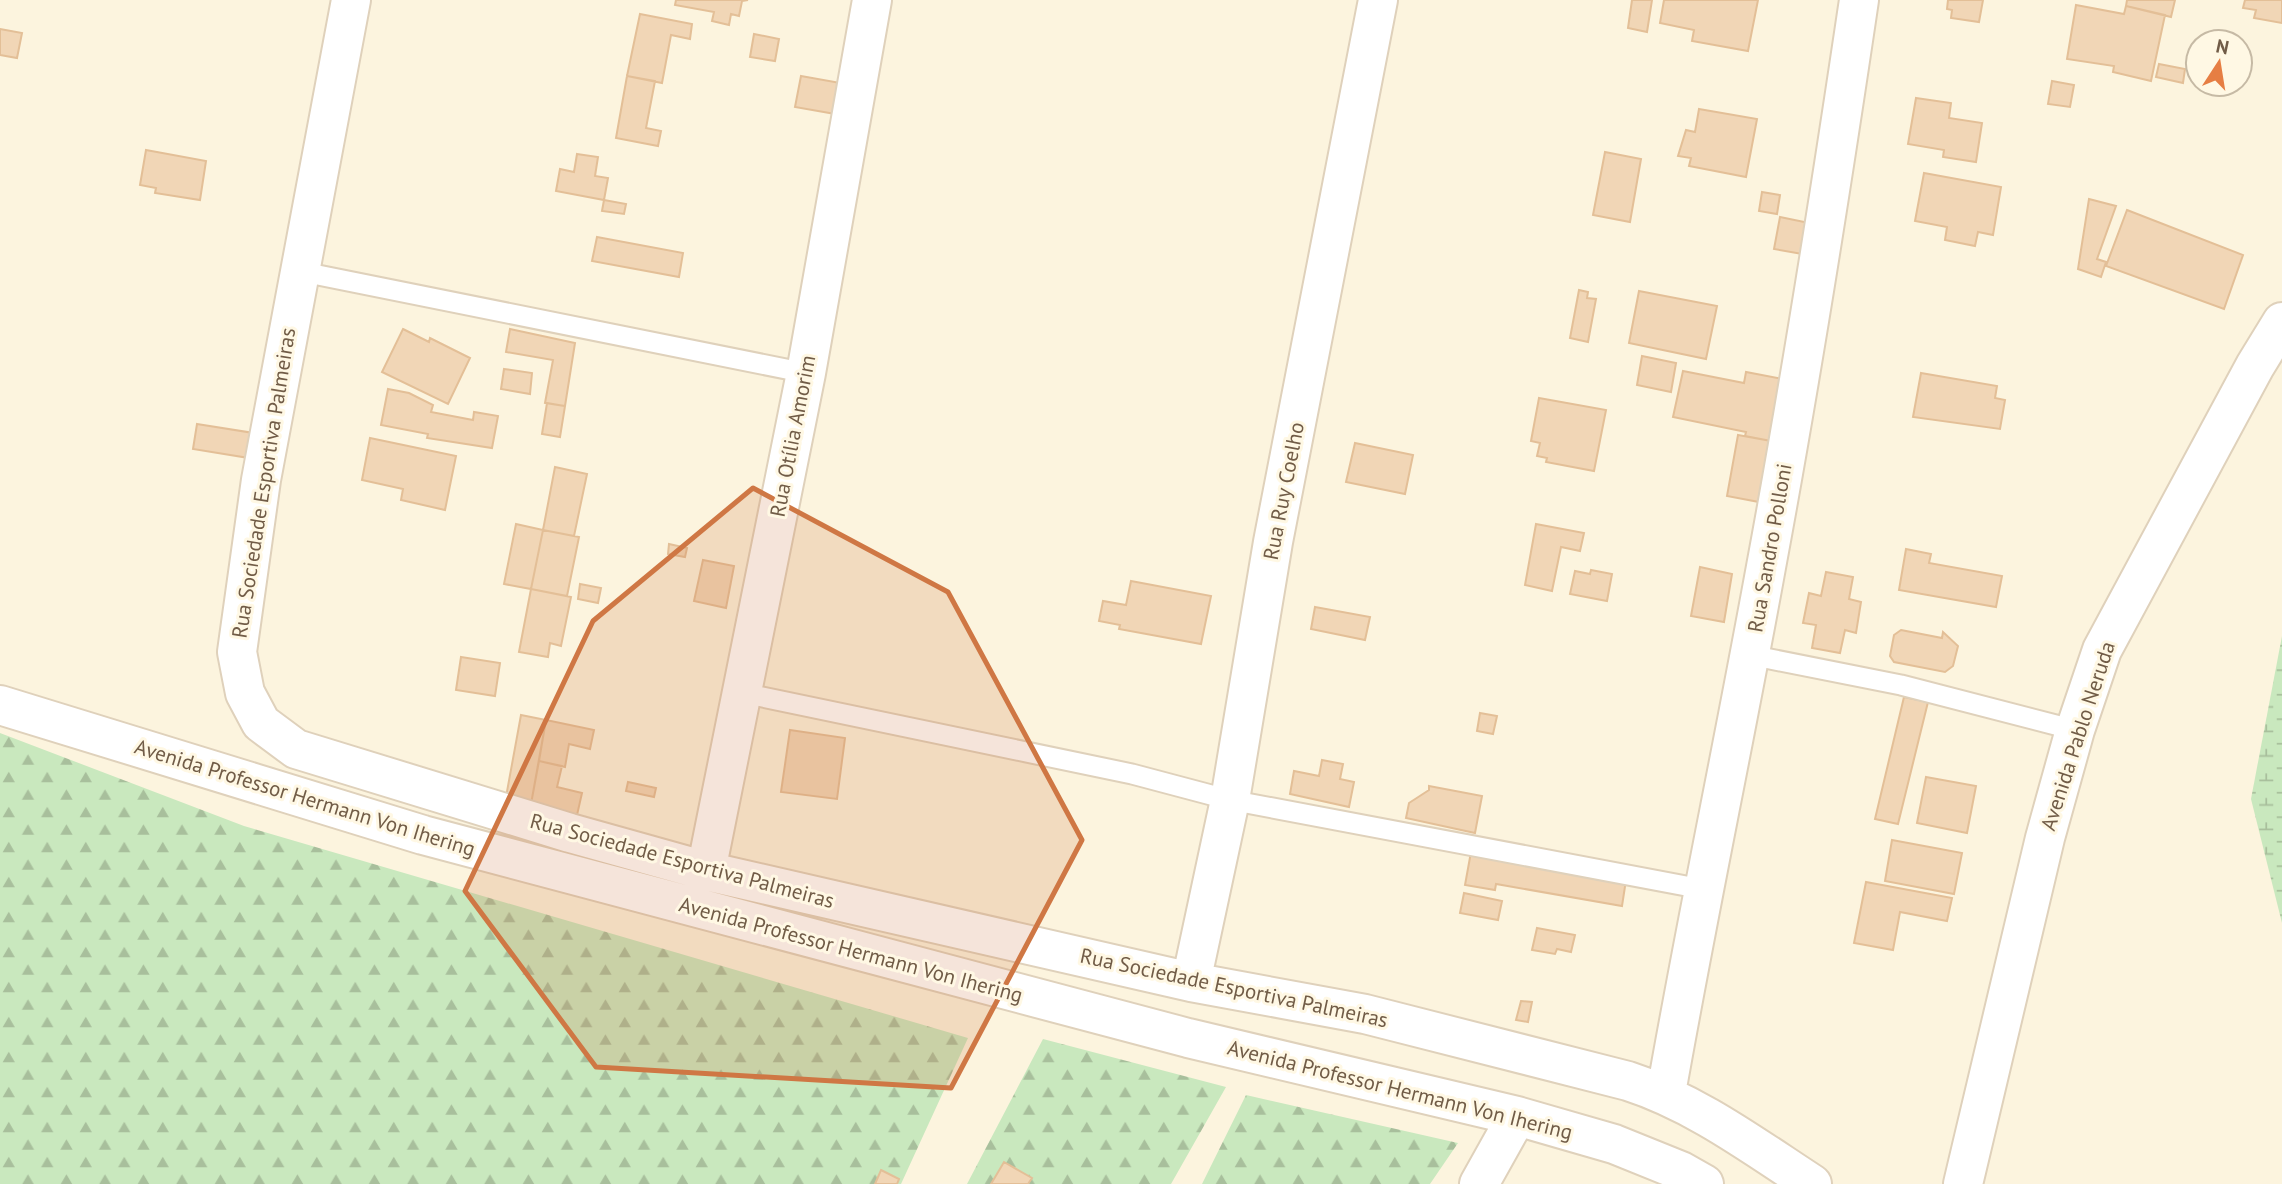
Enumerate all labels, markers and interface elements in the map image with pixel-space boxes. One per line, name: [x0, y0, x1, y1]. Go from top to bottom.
north arrow: [2184, 28, 2254, 98]
text: N: [2214, 33, 2231, 59]
street label: Rua Sociedade Esportiva Palmeiras: [226, 326, 301, 640]
street label: Rua Otília Amorim: [764, 353, 821, 519]
street label: Rua Ruy Coelho: [1257, 420, 1310, 562]
street label: Rua Sandro Polloni: [1741, 461, 1798, 634]
street label: Avenida Pablo Neruda: [2034, 638, 2121, 834]
street label: Avenida Professor Hermann Von Ihering: [132, 733, 479, 862]
street label: Rua Sociedade Esportiva Palmeiras: [527, 807, 837, 914]
street label: Avenida Professor Hermann Von Ihering: [676, 891, 1026, 1008]
street label: Rua Sociedade Esportiva Palmeiras: [1078, 942, 1390, 1033]
street label: Avenida Professor Hermann Von Ihering: [1225, 1034, 1575, 1146]

